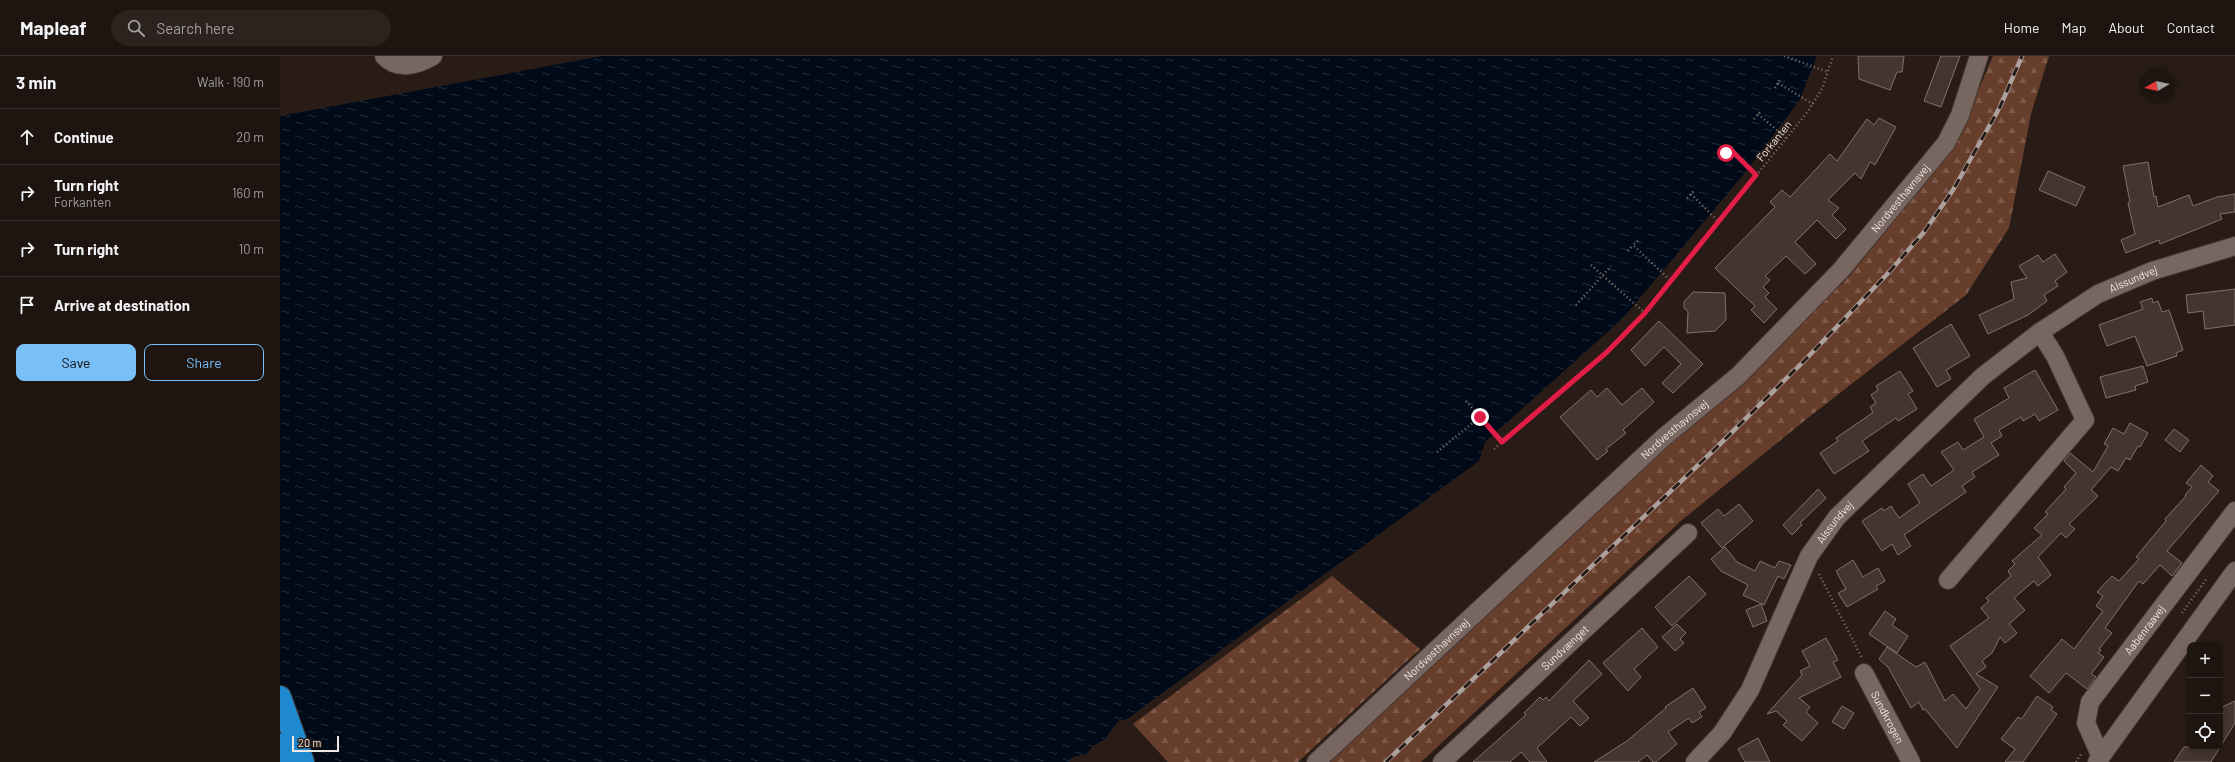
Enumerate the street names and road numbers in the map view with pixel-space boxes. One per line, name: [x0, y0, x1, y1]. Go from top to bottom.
street label: Forkanten: [1753, 118, 1794, 164]
street label: Nordvesthavnsvej: [1868, 161, 1932, 235]
street label: Alssundvej: [2107, 263, 2159, 295]
street label: Nordvesthavnsvej: [1638, 396, 1710, 462]
street label: Alssundvej: [1813, 498, 1856, 546]
street label: Aabenraavej: [2121, 602, 2167, 657]
street label: Nordvesthavnsvej: [1401, 615, 1472, 683]
street label: Sundvænget: [1538, 622, 1591, 672]
street label: Sundkrogen: [1869, 689, 1907, 745]

